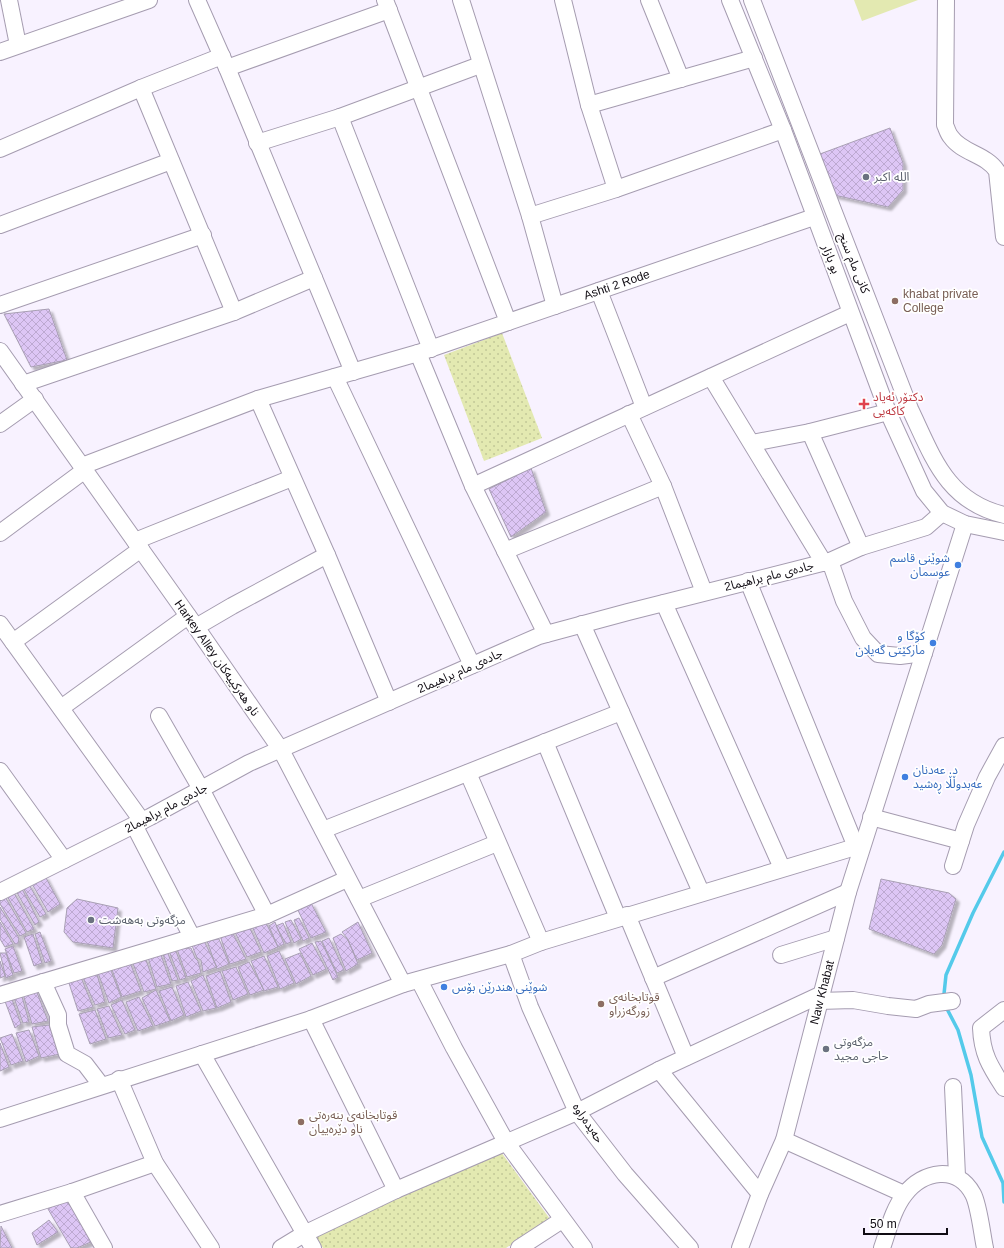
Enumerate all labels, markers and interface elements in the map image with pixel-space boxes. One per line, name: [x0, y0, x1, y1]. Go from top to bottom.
place label: اللە اكبر: [873, 170, 910, 184]
marker: اللە اكبر: [861, 172, 871, 182]
street label: کانی مام سنج: [834, 231, 873, 297]
street label: بو بازار: [819, 241, 843, 276]
street label: Ashti 2 Rode: [582, 267, 652, 303]
place label: khabat private College: [903, 287, 979, 315]
marker: khabat private College: [890, 296, 900, 306]
place label: دکتۆر ئەیاد کاکەیی: [873, 390, 924, 418]
marker: دکتۆر ئەیاد کاکەیی: [858, 398, 870, 410]
place label: شوێنی قاسم عوسمان: [890, 551, 950, 579]
street label: جادەی مام براهیما2: [723, 558, 816, 596]
marker: شوێنی قاسم عوسمان: [953, 560, 963, 570]
street label: Harkey Alley ناو هەركييەكان: [172, 597, 262, 719]
place label: کۆگا و مارکێتی گەیلان: [855, 629, 926, 657]
marker: کۆگا و مارکێتی گەیلان: [928, 638, 938, 648]
street label: جادەی مام براهیما2: [415, 646, 505, 698]
place label: د. عەدنان عەبدوڵڵا ڕەشید: [913, 763, 983, 795]
marker: د. عەدنان عەبدوڵڵا ڕەشید: [900, 772, 910, 782]
street label: جادەی مام براهیما2: [122, 780, 211, 837]
place label: مزگەوتی بەهەشت: [99, 913, 186, 927]
marker: مزگەوتی بەهەشت: [86, 915, 96, 925]
street label: Naw Khabat: [807, 958, 837, 1026]
place label: شوێنی هندرێن بۆس: [452, 980, 547, 994]
marker: شوێنی هندرێن بۆس: [439, 982, 449, 992]
place label: قوتابخانەی زورگەزراو: [609, 990, 660, 1018]
marker: قوتابخانەی زورگەزراو: [596, 999, 606, 1009]
place label: مزگەوتى حاجى مجيد: [834, 1035, 889, 1063]
marker: مزگەوتى حاجى مجيد: [821, 1044, 831, 1054]
street label: حەیدەراوە: [570, 1100, 606, 1146]
place label: قوتابخانەى بنەرەتى ناو دێرەييان: [309, 1108, 397, 1136]
marker: قوتابخانەى بنەرەتى ناو دێرەييان: [296, 1117, 306, 1127]
scale bar: [864, 1210, 947, 1236]
text: 50 m: [870, 1217, 897, 1231]

